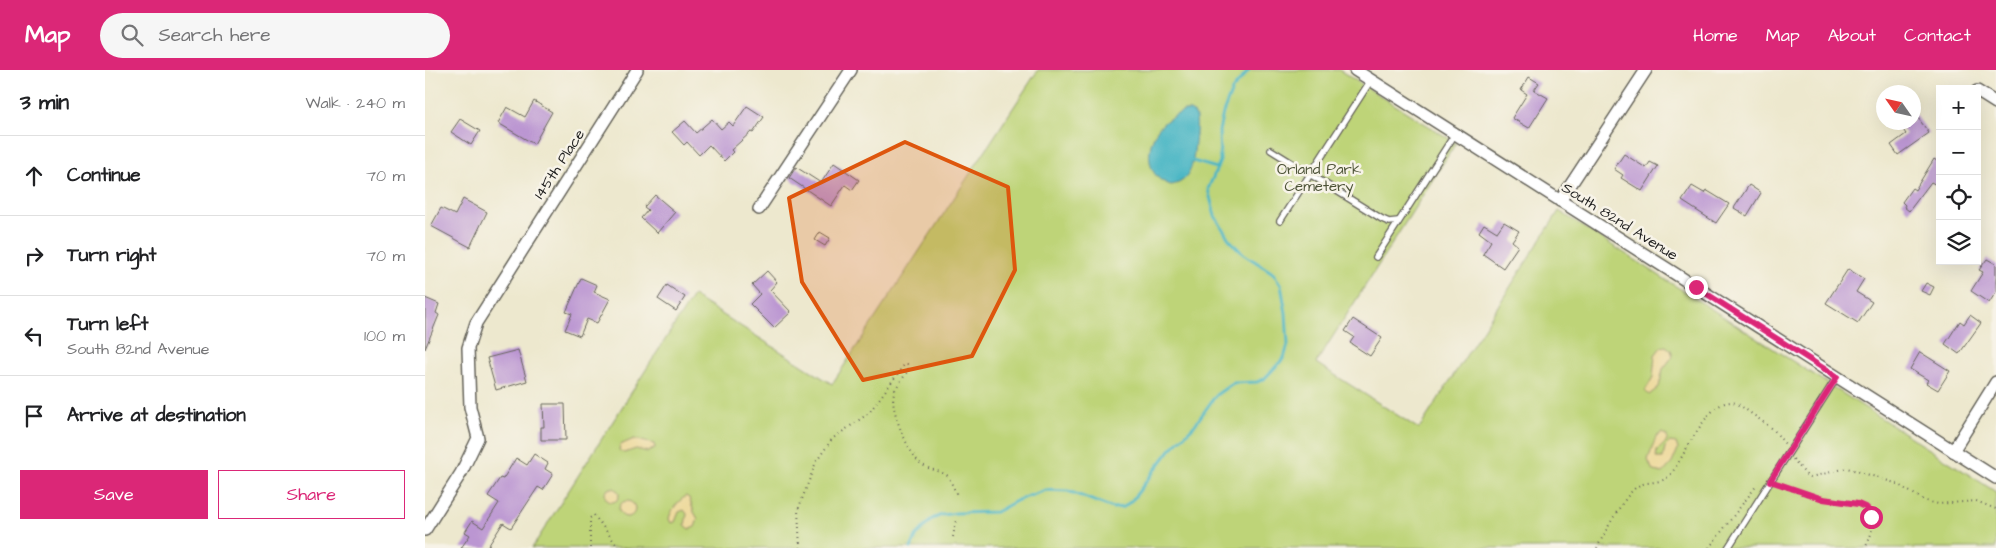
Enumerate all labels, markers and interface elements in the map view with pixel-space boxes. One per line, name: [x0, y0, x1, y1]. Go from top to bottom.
search box: [100, 13, 450, 58]
text: Map: [25, 18, 70, 52]
icon: search: [118, 21, 146, 49]
text: Search here: [158, 22, 271, 49]
text: Home: [1693, 23, 1738, 48]
text: Map: [1766, 23, 1800, 48]
text: About: [1828, 23, 1876, 48]
text: Contact: [1904, 23, 1971, 48]
north arrow: [1876, 85, 1921, 130]
map controls: [1936, 85, 1981, 265]
button: +: [1936, 85, 1981, 130]
text: 3 min: [20, 88, 69, 117]
text: Walk · 240 m: [305, 92, 405, 114]
street label: 145th Place: [529, 125, 590, 203]
button: −: [1936, 130, 1981, 175]
park label: Orland Park Cemetery: [1277, 159, 1361, 198]
icon: ahead: [20, 162, 48, 190]
text: Continue: [67, 162, 141, 189]
text: 70 m: [366, 165, 405, 187]
button: locate: [1936, 175, 1981, 220]
street label: South 82nd Avenue: [1558, 177, 1682, 266]
button: layers: [1936, 220, 1981, 265]
icon: right: [20, 242, 48, 270]
text: Turn right: [67, 242, 156, 269]
text: 70 m: [366, 245, 405, 267]
route end: [1685, 276, 1708, 299]
text: Turn left: [67, 311, 148, 338]
icon: left: [20, 322, 48, 350]
text: 100 m: [364, 325, 405, 347]
text: South 82nd Avenue: [67, 338, 209, 360]
icon: arrive: [20, 402, 48, 430]
text: Arrive at destination: [67, 402, 246, 429]
button: Save: [20, 470, 208, 519]
button: Share: [218, 470, 405, 519]
route start: [1860, 506, 1883, 529]

